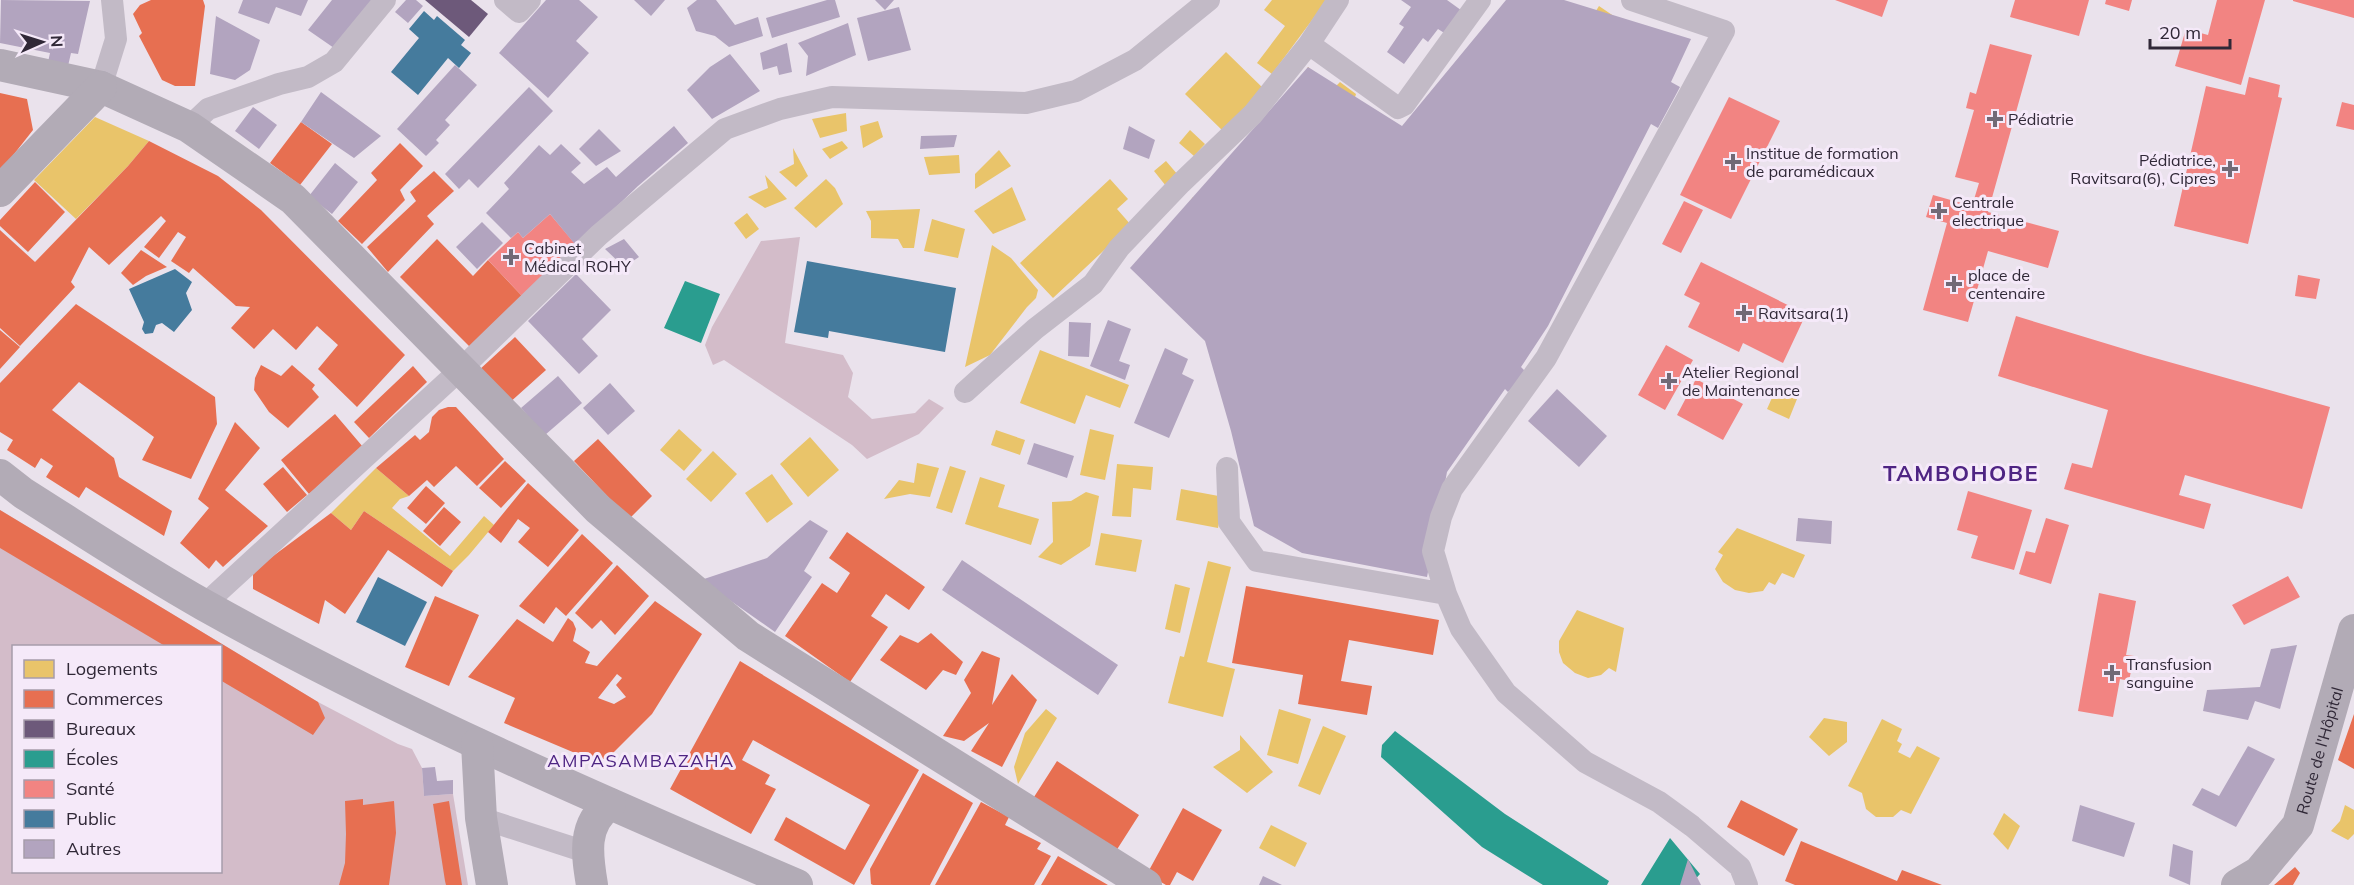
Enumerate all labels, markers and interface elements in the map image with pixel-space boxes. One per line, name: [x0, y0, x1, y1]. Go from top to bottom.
north arrow: [12, 12, 72, 72]
scale bar: [2150, 12, 2230, 50]
text: 20 m: [2159, 21, 2201, 44]
text: N: [47, 35, 67, 48]
place label: Pédiatrie: [2008, 109, 2074, 129]
marker: Pédiatrie: [1986, 110, 2004, 128]
place label: Institue de formation de paramédicaux: [1746, 143, 1899, 181]
place label: Pédiatrice, Ravitsara(6), Cipres: [2070, 150, 2216, 188]
marker: Institue de formation de paramédicaux: [1724, 153, 1742, 171]
marker: Pédiatrice, Ravitsara(6), Cipres: [2221, 160, 2239, 178]
place label: Centrale electrique: [1952, 192, 2024, 230]
marker: Centrale electrique: [1930, 202, 1948, 220]
place label: Cabinet Médical ROHY: [524, 238, 631, 276]
marker: Cabinet Médical ROHY: [502, 248, 520, 266]
place label: place de centenaire: [1968, 265, 2045, 303]
marker: place de centenaire: [1945, 275, 1963, 293]
place label: Ravitsara(1): [1758, 303, 1849, 323]
marker: Ravitsara(1): [1735, 304, 1753, 322]
place label: Atelier Regional de Maintenance: [1682, 362, 1800, 400]
marker: Atelier Regional de Maintenance: [1660, 372, 1678, 390]
district label: TAMBOHOBE: [1883, 459, 2039, 487]
legend: [12, 645, 222, 873]
place label: Transfusion sanguine: [2126, 654, 2212, 692]
text: Logements: [66, 657, 158, 680]
marker: Transfusion sanguine: [2103, 664, 2121, 682]
street label: Route de l'Hôpital: [2292, 685, 2347, 817]
text: Commerces: [66, 687, 163, 710]
text: Bureaux: [66, 717, 136, 740]
text: Écoles: [66, 747, 119, 770]
district label: AMPASAMBAZAHA: [547, 749, 735, 772]
text: Santé: [66, 777, 115, 800]
text: Public: [66, 807, 116, 830]
text: Autres: [66, 837, 121, 860]

